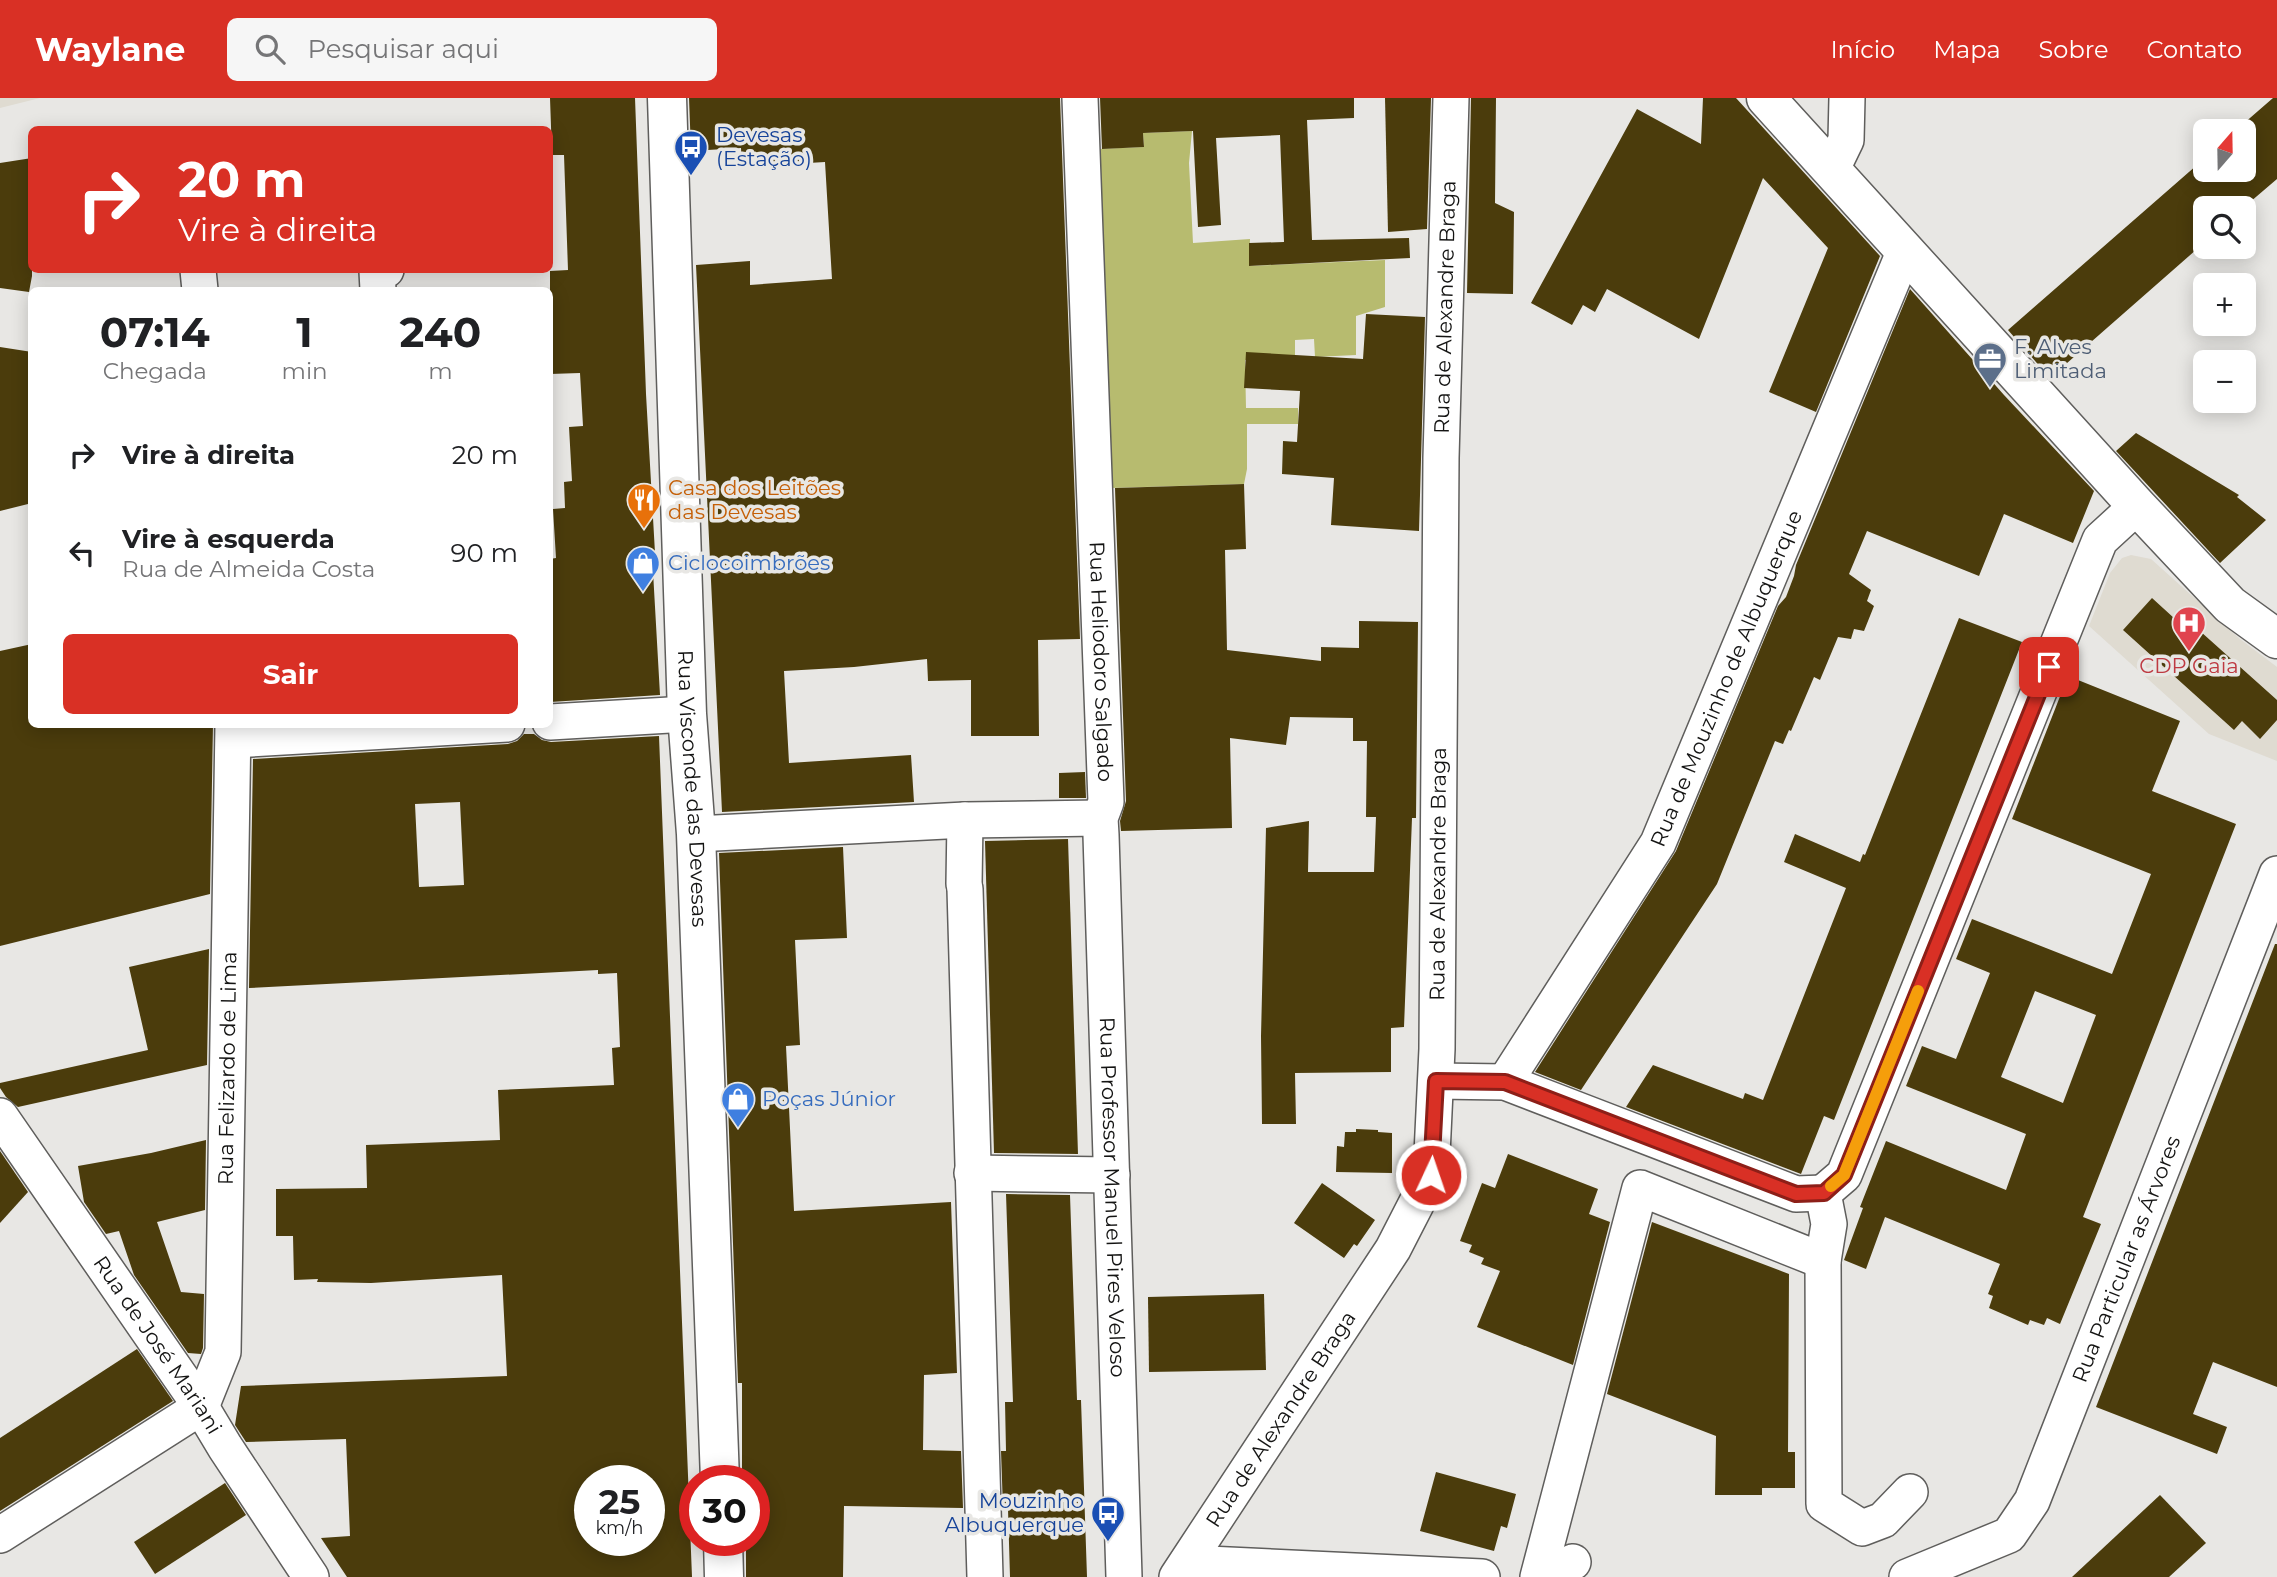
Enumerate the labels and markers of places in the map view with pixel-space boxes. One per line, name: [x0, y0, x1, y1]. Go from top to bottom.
place label: Devesas (Estação): [716, 122, 812, 171]
bus stop icon: Devesas (Estação): [672, 128, 710, 177]
place label: F. Alves Limitada: [2014, 334, 2107, 383]
office icon: F. Alves Limitada: [1971, 340, 2009, 389]
place label: Casa dos Leitões das Devesas: [668, 475, 841, 524]
restaurant icon: Casa dos Leitões das Devesas: [625, 481, 663, 530]
shop icon: Ciclocoimbrões: [624, 544, 662, 593]
place label: Ciclocoimbrões: [668, 550, 830, 575]
hospital icon: CDP Gaia: [2170, 604, 2208, 653]
pin: [2019, 637, 2079, 697]
place label: CDP Gaia: [2139, 653, 2239, 678]
shop icon: Poças Júnior: [719, 1080, 757, 1129]
place label: Poças Júnior: [762, 1086, 896, 1111]
place label: Mouzinho Albuquerque: [945, 1488, 1084, 1537]
bus stop icon: Mouzinho Albuquerque: [1089, 1494, 1127, 1543]

